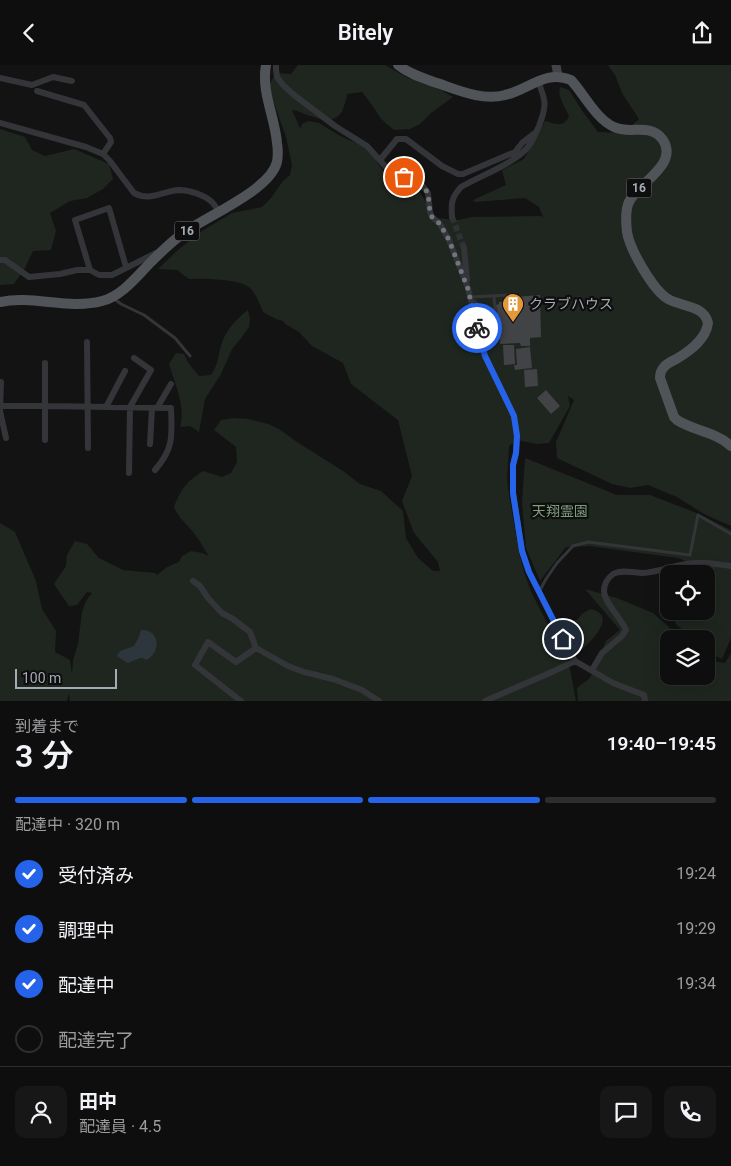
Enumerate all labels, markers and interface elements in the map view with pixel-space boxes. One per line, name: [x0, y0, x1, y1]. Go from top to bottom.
icon: back: [15, 19, 43, 47]
icon: share: [688, 19, 716, 47]
text: Bitely: [338, 20, 393, 45]
pin: [383, 156, 425, 198]
icon: bag: [390, 163, 418, 191]
road number: 16: [626, 179, 652, 197]
road number: 16: [174, 222, 200, 241]
building icon: クラブハウス: [501, 292, 525, 323]
place label: クラブハウス: [529, 296, 613, 312]
courier: [452, 303, 502, 353]
icon: bike: [463, 314, 491, 342]
park label: 天翔霊園: [532, 503, 588, 519]
map controls: [660, 565, 715, 685]
button: locate: [660, 565, 715, 620]
pin: [542, 618, 584, 660]
icon: home: [549, 625, 577, 653]
button: layers: [660, 630, 715, 685]
scale bar: [15, 666, 118, 689]
text: 100 m: [22, 670, 61, 686]
text: 到着まで: [15, 717, 79, 736]
text: 19:40–19:45: [607, 732, 716, 755]
text: 3 分: [15, 737, 73, 775]
text: 配達中 · 320 m: [15, 815, 120, 834]
icon: check: [15, 860, 43, 888]
text: 受付済み: [58, 864, 134, 887]
text: 19:24: [676, 864, 716, 883]
icon: check: [15, 915, 43, 943]
text: 調理中: [58, 919, 115, 942]
text: 19:29: [676, 919, 716, 938]
icon: check: [15, 970, 43, 998]
text: 配達中: [58, 974, 115, 997]
text: 19:34: [676, 974, 716, 993]
text: 配達完了: [58, 1029, 134, 1052]
button: person: [15, 1086, 67, 1138]
button: chat: [600, 1086, 652, 1138]
button: phone: [664, 1086, 716, 1138]
text: 田中: [79, 1090, 117, 1113]
text: 配達員 · 4.5: [79, 1117, 161, 1136]

